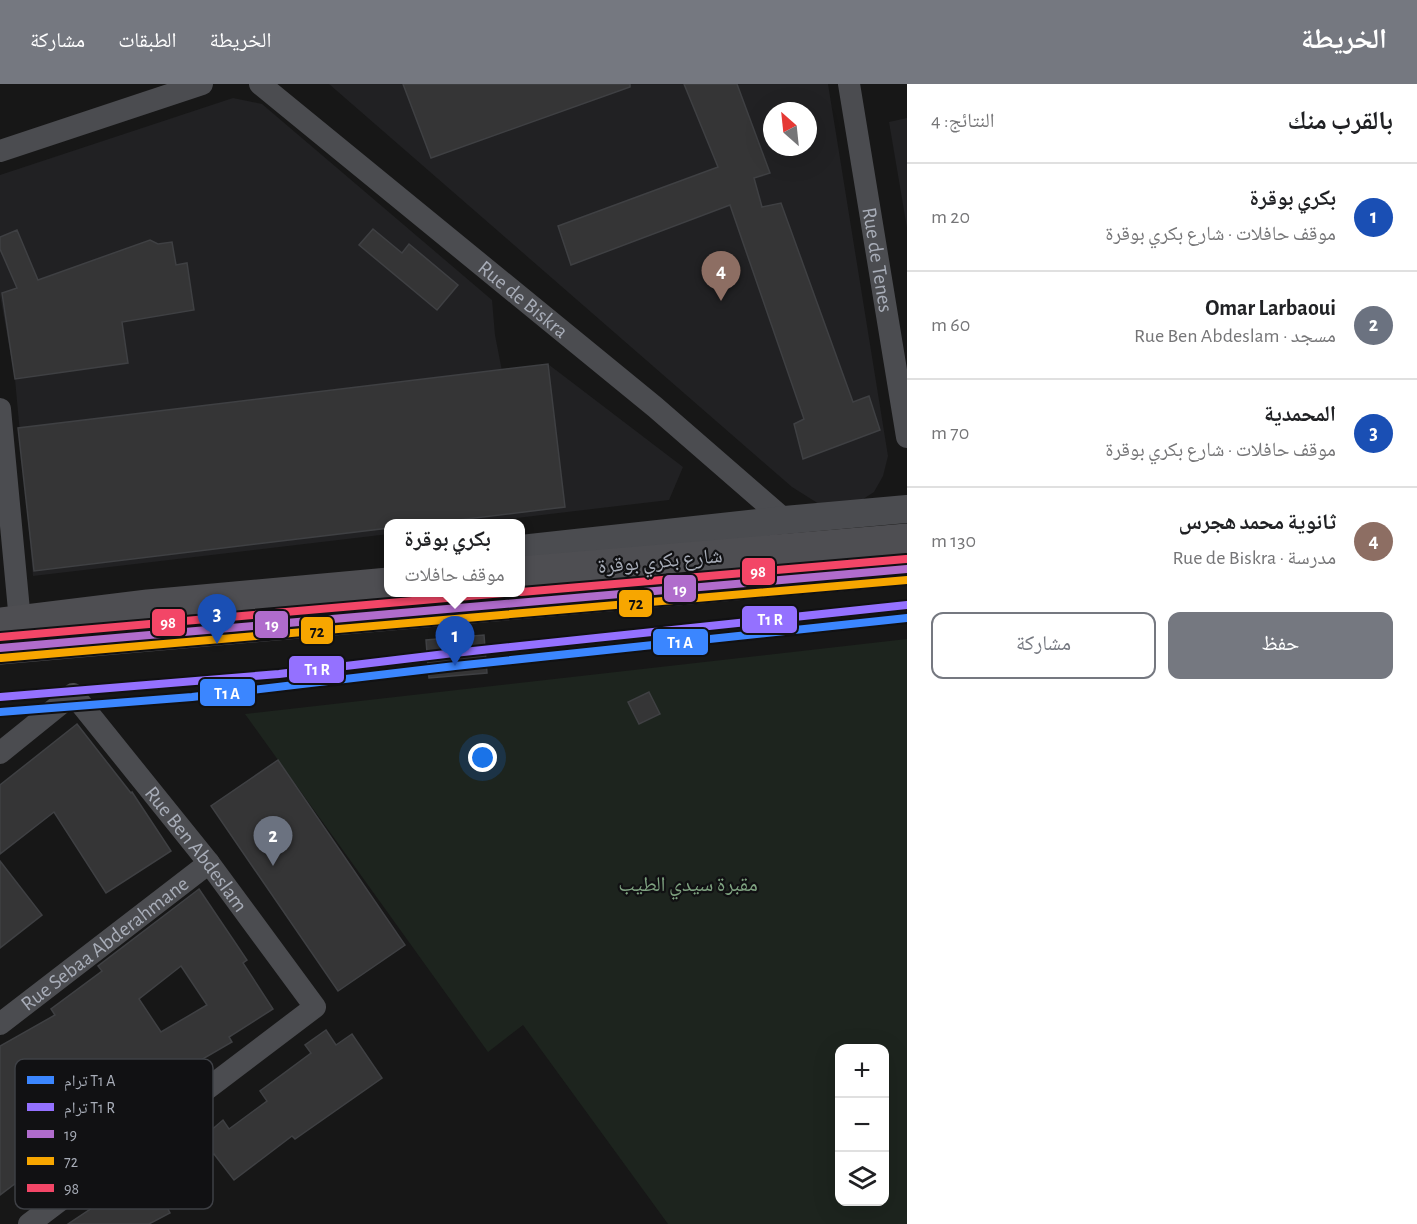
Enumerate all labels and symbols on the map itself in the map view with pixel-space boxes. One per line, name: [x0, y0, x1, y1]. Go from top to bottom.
north arrow: [763, 102, 817, 156]
street label: Rue de Tenes: [859, 206, 897, 314]
pin: 4: [702, 252, 740, 301]
street label: Rue de Biskra: [474, 257, 572, 342]
street label: شارع بكري بوقرة: [597, 545, 724, 582]
line badge: 98: [741, 557, 776, 586]
text: 98: [750, 564, 766, 580]
line badge: 19: [663, 574, 697, 603]
text: 19: [673, 582, 687, 598]
line badge: 72: [618, 589, 653, 618]
pin: 3: [198, 594, 236, 644]
text: 72: [629, 596, 644, 612]
line badge: T1 R: [741, 605, 798, 634]
line badge: 98: [151, 608, 186, 637]
line badge: 19: [254, 610, 289, 639]
text: T1 R: [757, 612, 783, 628]
text: 98: [160, 615, 176, 631]
line badge: 72: [300, 616, 334, 645]
pin: 1: [436, 616, 474, 666]
text: 19: [265, 617, 279, 633]
text: 72: [310, 624, 325, 640]
line badge: T1 A: [652, 628, 709, 656]
text: T1 A: [667, 635, 693, 651]
line badge: T1 R: [288, 655, 345, 684]
text: T1 R: [304, 662, 330, 678]
line badge: T1 A: [199, 678, 256, 707]
text: T1 A: [214, 686, 240, 702]
your location: [468, 743, 497, 772]
street label: Rue Ben Abdeslam: [141, 782, 252, 916]
pin: 2: [254, 816, 292, 866]
street label: Rue Sebaa Abderahmane: [17, 872, 192, 1014]
park label: مقبرة سيدي الطيب: [618, 874, 758, 900]
legend: [15, 1059, 213, 1209]
text: ترام T1 A: [64, 1073, 115, 1091]
text: ترام T1 R: [64, 1100, 115, 1118]
text: 19: [64, 1127, 77, 1143]
text: 72: [64, 1154, 78, 1170]
text: 98: [64, 1181, 79, 1197]

